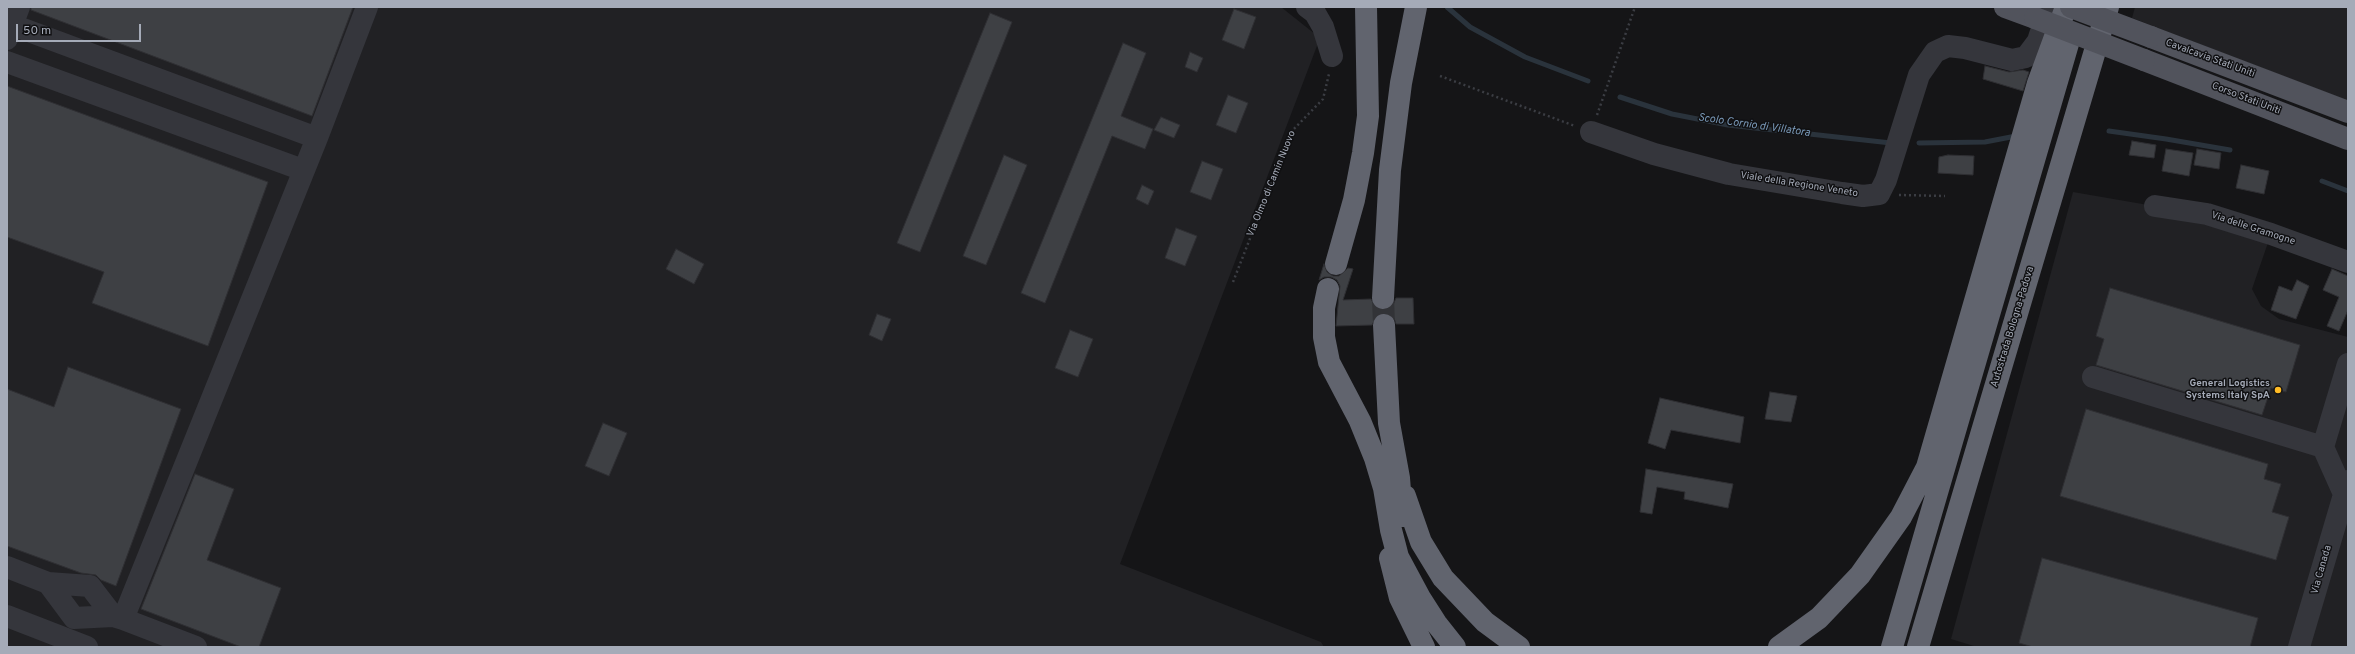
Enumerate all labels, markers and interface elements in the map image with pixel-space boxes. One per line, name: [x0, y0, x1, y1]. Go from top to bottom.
scale bar: [18, 16, 143, 42]
text: 50 m: [23, 23, 51, 39]
street label: Cavalcavia Stati Uniti: [2164, 37, 2256, 81]
street label: Corso Stati Uniti: [2210, 80, 2282, 118]
water label: Scolo Cornio di Villatora: [1697, 112, 1811, 140]
street label: Via Olmo di Camin Nuovo: [1245, 129, 1299, 239]
street label: Viale della Regione Veneto: [1739, 170, 1859, 200]
street label: Via delle Gramogne: [2209, 210, 2297, 248]
street label: Autostrada Bologna-Padova: [1989, 265, 2037, 389]
place label: General Logistics Systems Italy SpA: [2186, 378, 2270, 402]
marker: General Logistics Systems Italy SpA: [2273, 385, 2283, 395]
street label: Via Canada: [2309, 544, 2335, 596]

